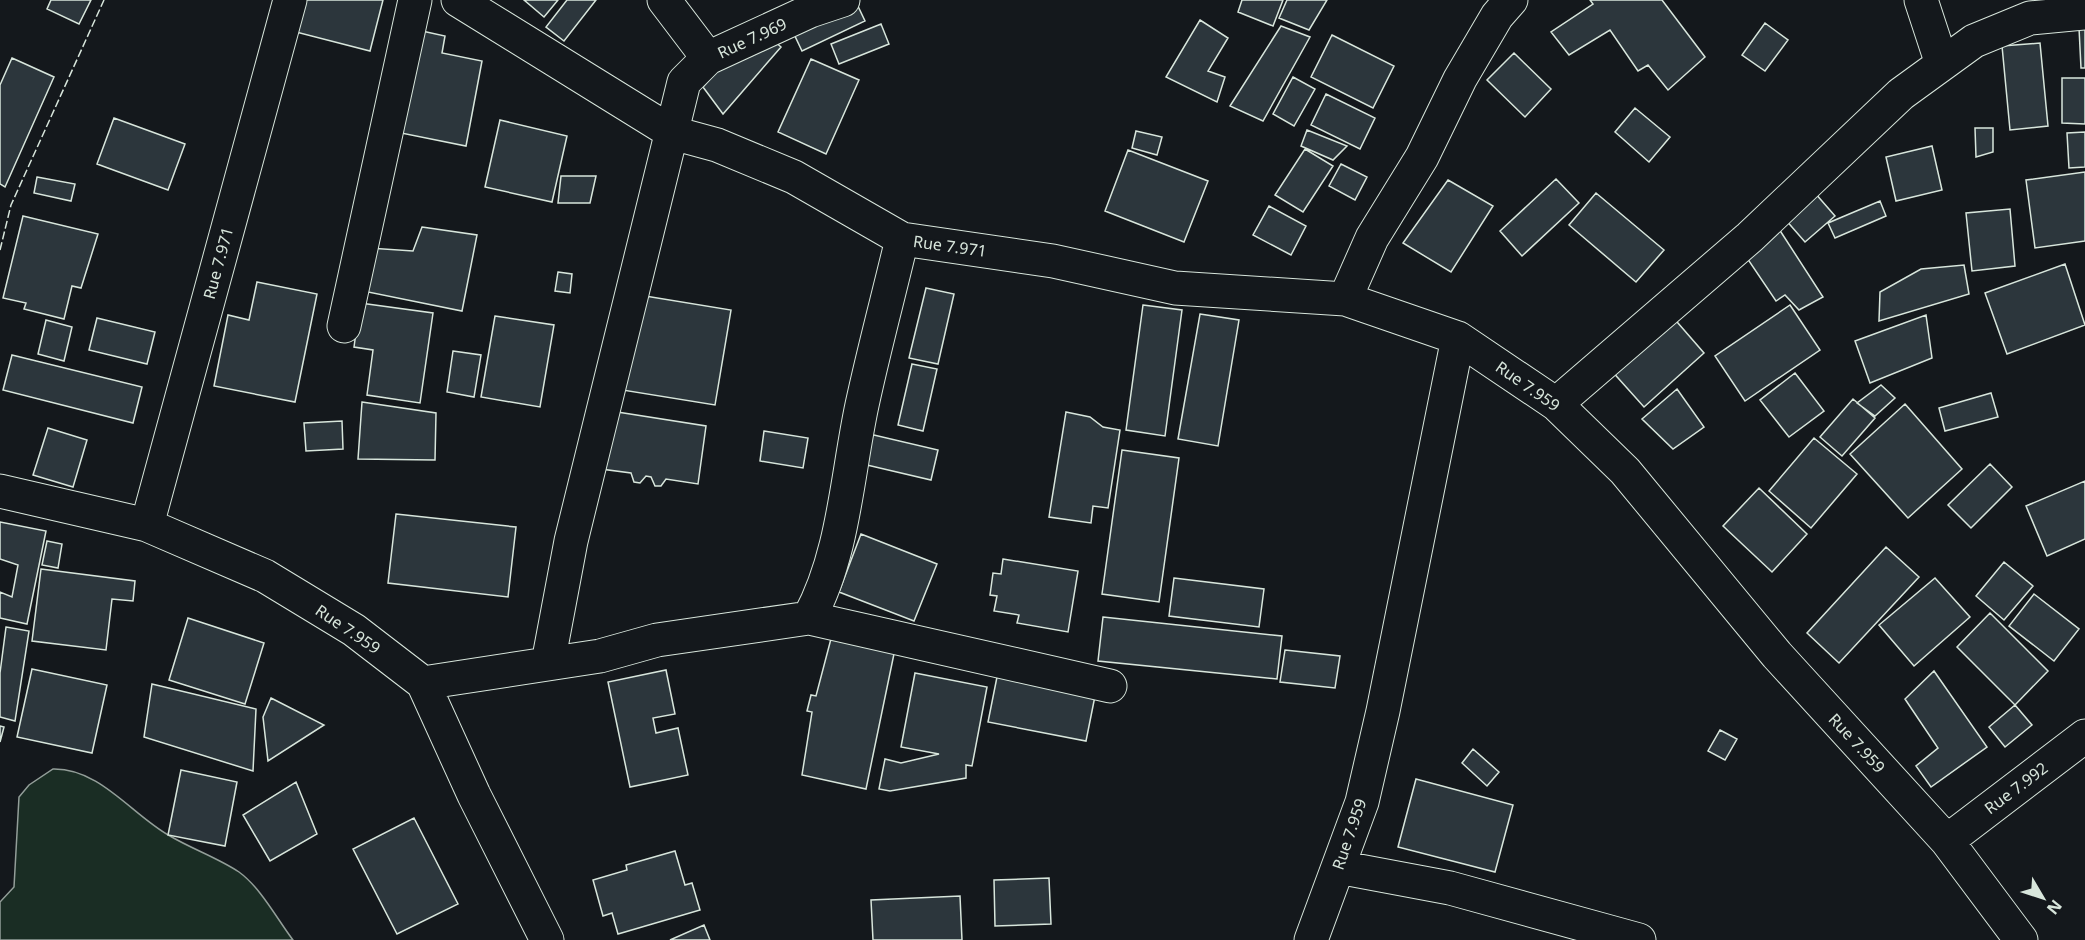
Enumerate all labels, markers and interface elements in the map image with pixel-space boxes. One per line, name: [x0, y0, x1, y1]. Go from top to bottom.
street label: Rue 7.969: [714, 12, 790, 64]
street label: Rue 7.971: [198, 224, 238, 302]
street label: Rue 7.971: [912, 230, 988, 262]
street label: Rue 7.959: [1491, 356, 1565, 416]
street label: Rue 7.959: [311, 599, 385, 659]
street label: Rue 7.959: [1824, 708, 1890, 778]
street label: Rue 7.992: [1980, 757, 2052, 819]
street label: Rue 7.959: [1327, 795, 1371, 873]
north arrow: [2013, 868, 2073, 928]
text: N: [2042, 895, 2067, 919]

